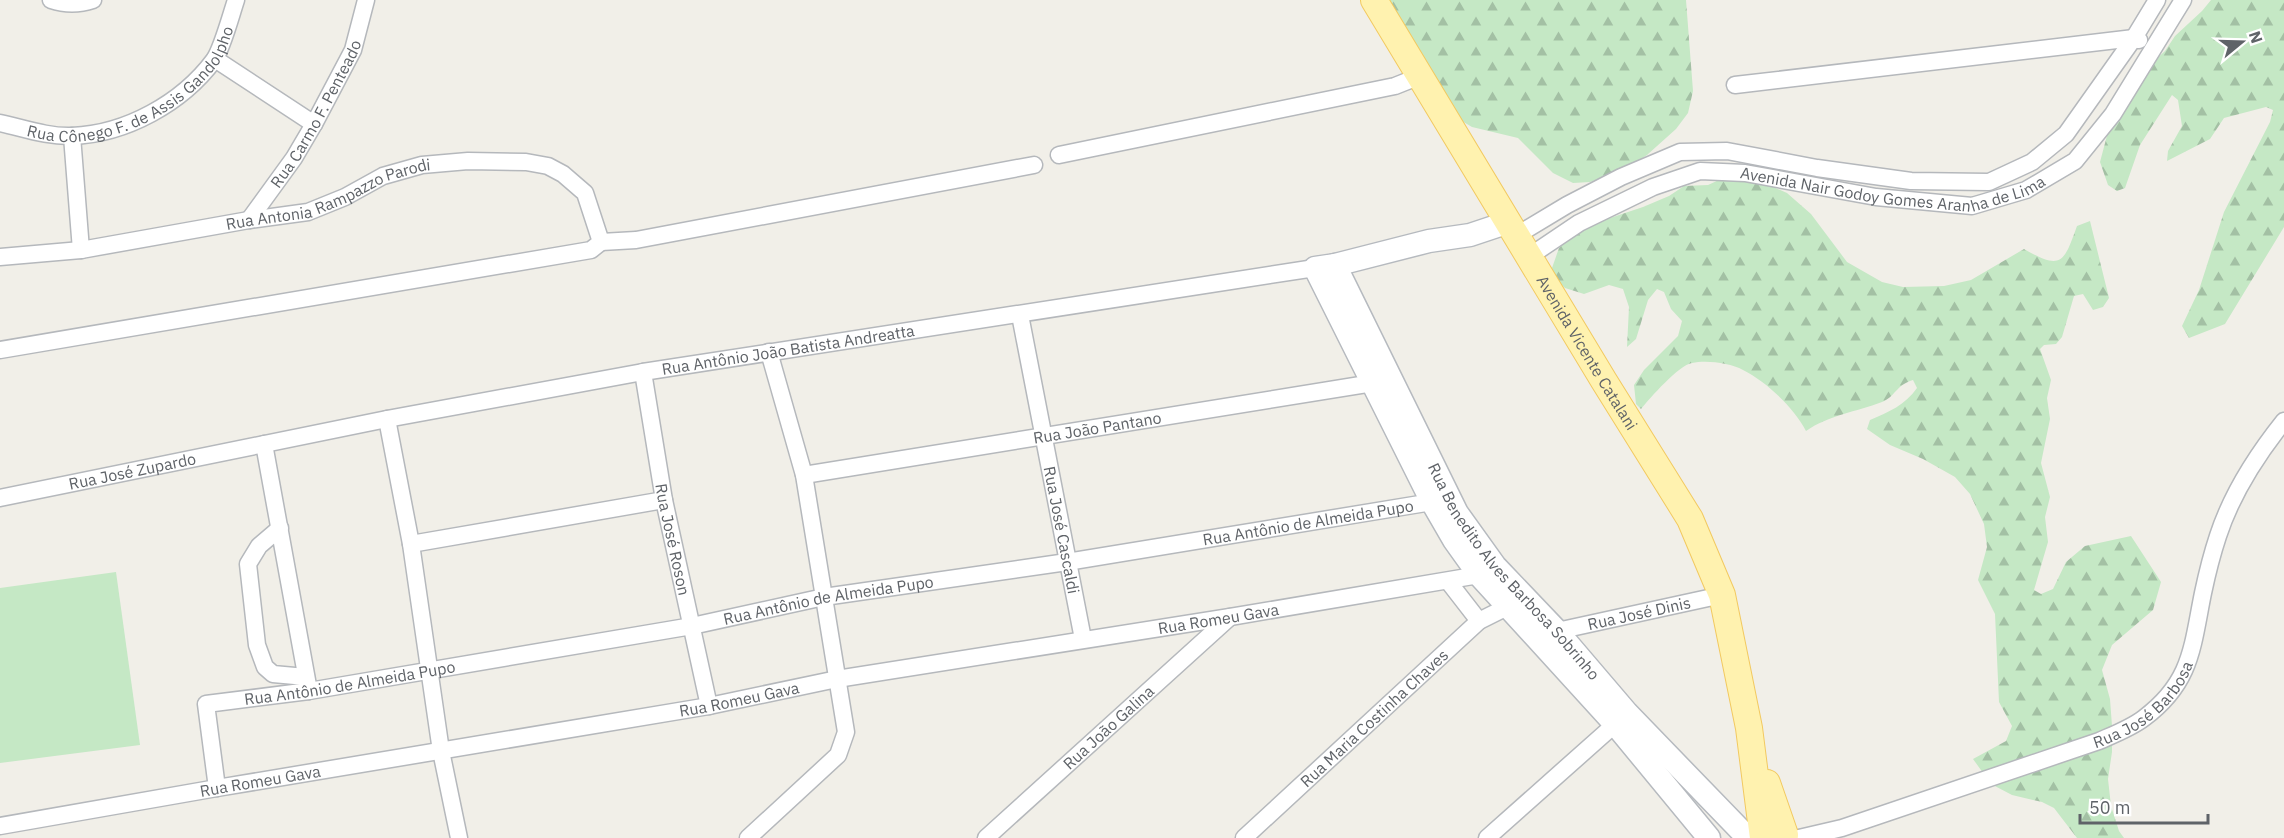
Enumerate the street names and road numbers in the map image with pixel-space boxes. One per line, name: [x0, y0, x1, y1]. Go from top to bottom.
street label: Rua Cônego F. de Assis Gandolpho: [25, 23, 237, 146]
street label: Rua Carmo F. Penteado: [266, 38, 365, 191]
street label: Rua Antonia Rampazzo Parodi: [224, 154, 431, 234]
street label: Avenida Nair Godoy Gomes Aranha de Lima: [1736, 162, 2046, 186]
street label: Avenida Vicente Catalani: [1532, 272, 1642, 434]
street label: Rua Antônio João Batista Andreatta: [660, 320, 916, 379]
street label: Rua João Pantano: [1032, 407, 1163, 448]
street label: Rua José Zupardo: [67, 448, 198, 494]
street label: Rua Benedito Alves Barbosa Sobrinho: [1424, 459, 1604, 684]
street label: Rua José Cascaldi: [1040, 464, 1084, 596]
street label: Rua José Roson: [651, 482, 695, 597]
street label: Rua Antônio de Almeida Pupo: [1201, 495, 1415, 550]
street label: Rua Antônio de Almeida Pupo: [721, 571, 935, 629]
street label: Rua José Dinis: [1586, 592, 1692, 634]
street label: Rua Romeu Gava: [1157, 599, 1281, 638]
street label: Rua Maria Costinha Chaves: [1296, 645, 1452, 791]
street label: Rua Antônio de Almeida Pupo: [243, 656, 457, 709]
street label: Rua José Barbosa: [2090, 658, 2197, 752]
street label: Rua Romeu Gava: [678, 677, 802, 721]
street label: Rua João Galina: [1059, 681, 1158, 774]
street label: Rua Romeu Gava: [198, 761, 322, 801]

